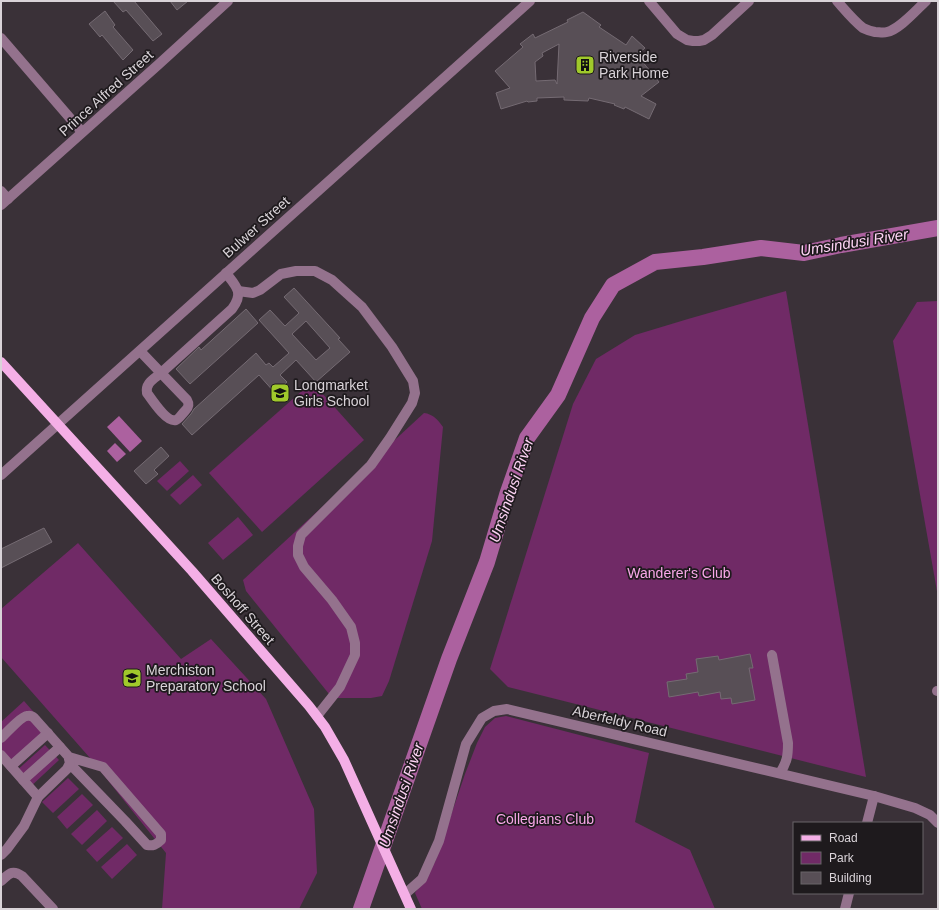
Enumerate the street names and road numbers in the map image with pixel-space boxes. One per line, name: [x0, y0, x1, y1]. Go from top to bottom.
street label: Prince Alfred Street: [56, 47, 156, 139]
street label: Bulwer Street: [219, 193, 293, 261]
street label: Boshoff Street: [208, 570, 278, 648]
street label: Aberfeldy Road: [571, 702, 669, 740]

